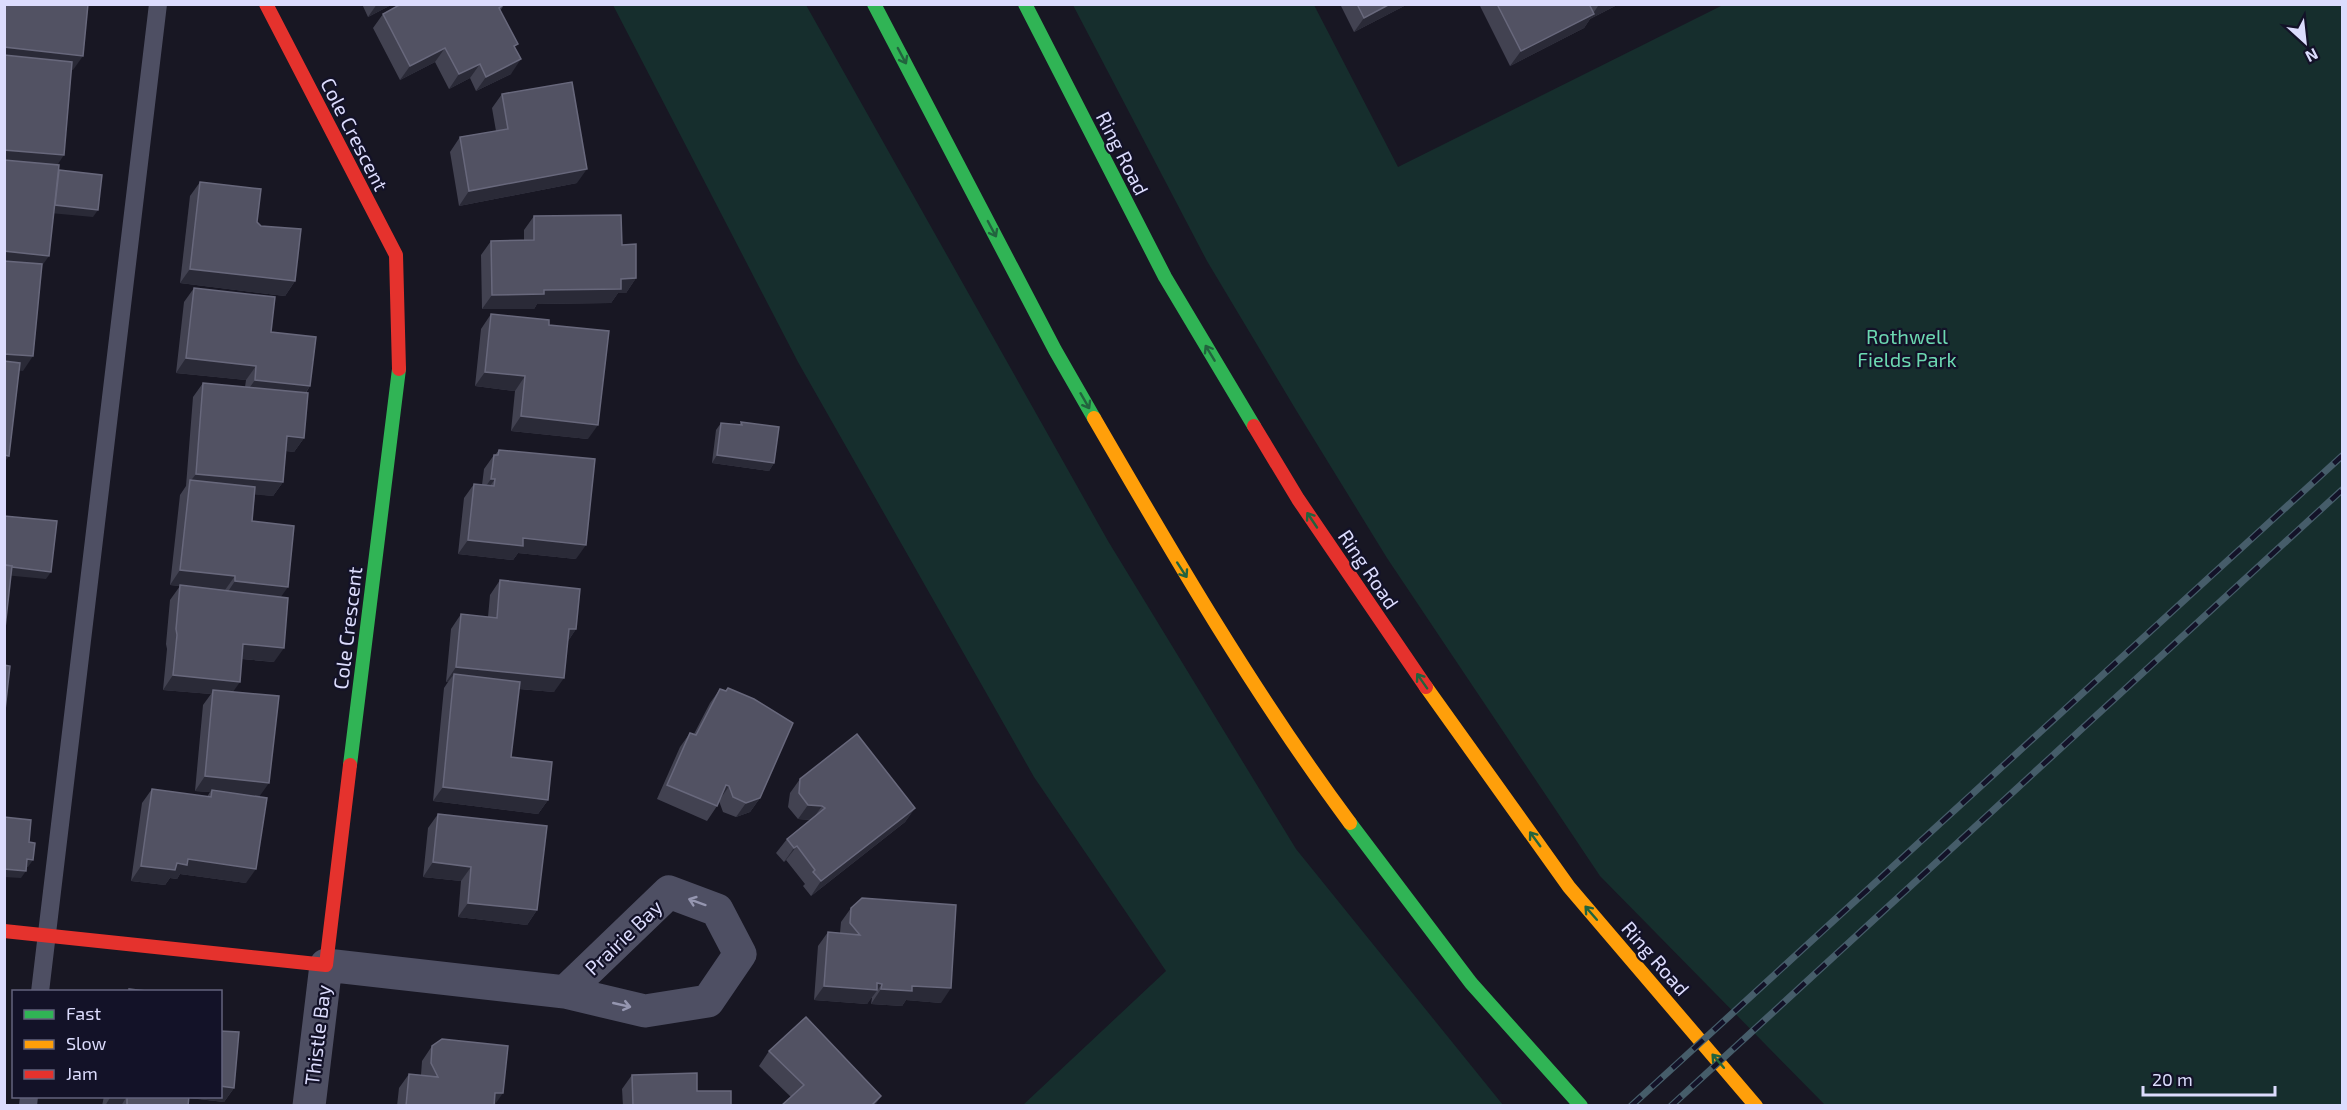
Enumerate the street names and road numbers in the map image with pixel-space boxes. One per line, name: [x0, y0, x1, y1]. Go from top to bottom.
street label: Cole Crescent: [316, 74, 394, 195]
street label: Ring Road: [1092, 107, 1154, 199]
street label: Ring Road: [1334, 525, 1404, 613]
street label: Cole Crescent: [328, 565, 366, 691]
street label: Prairie Bay: [579, 894, 667, 980]
street label: Ring Road: [1617, 916, 1695, 1000]
street label: Thistle Bay: [299, 983, 335, 1087]

